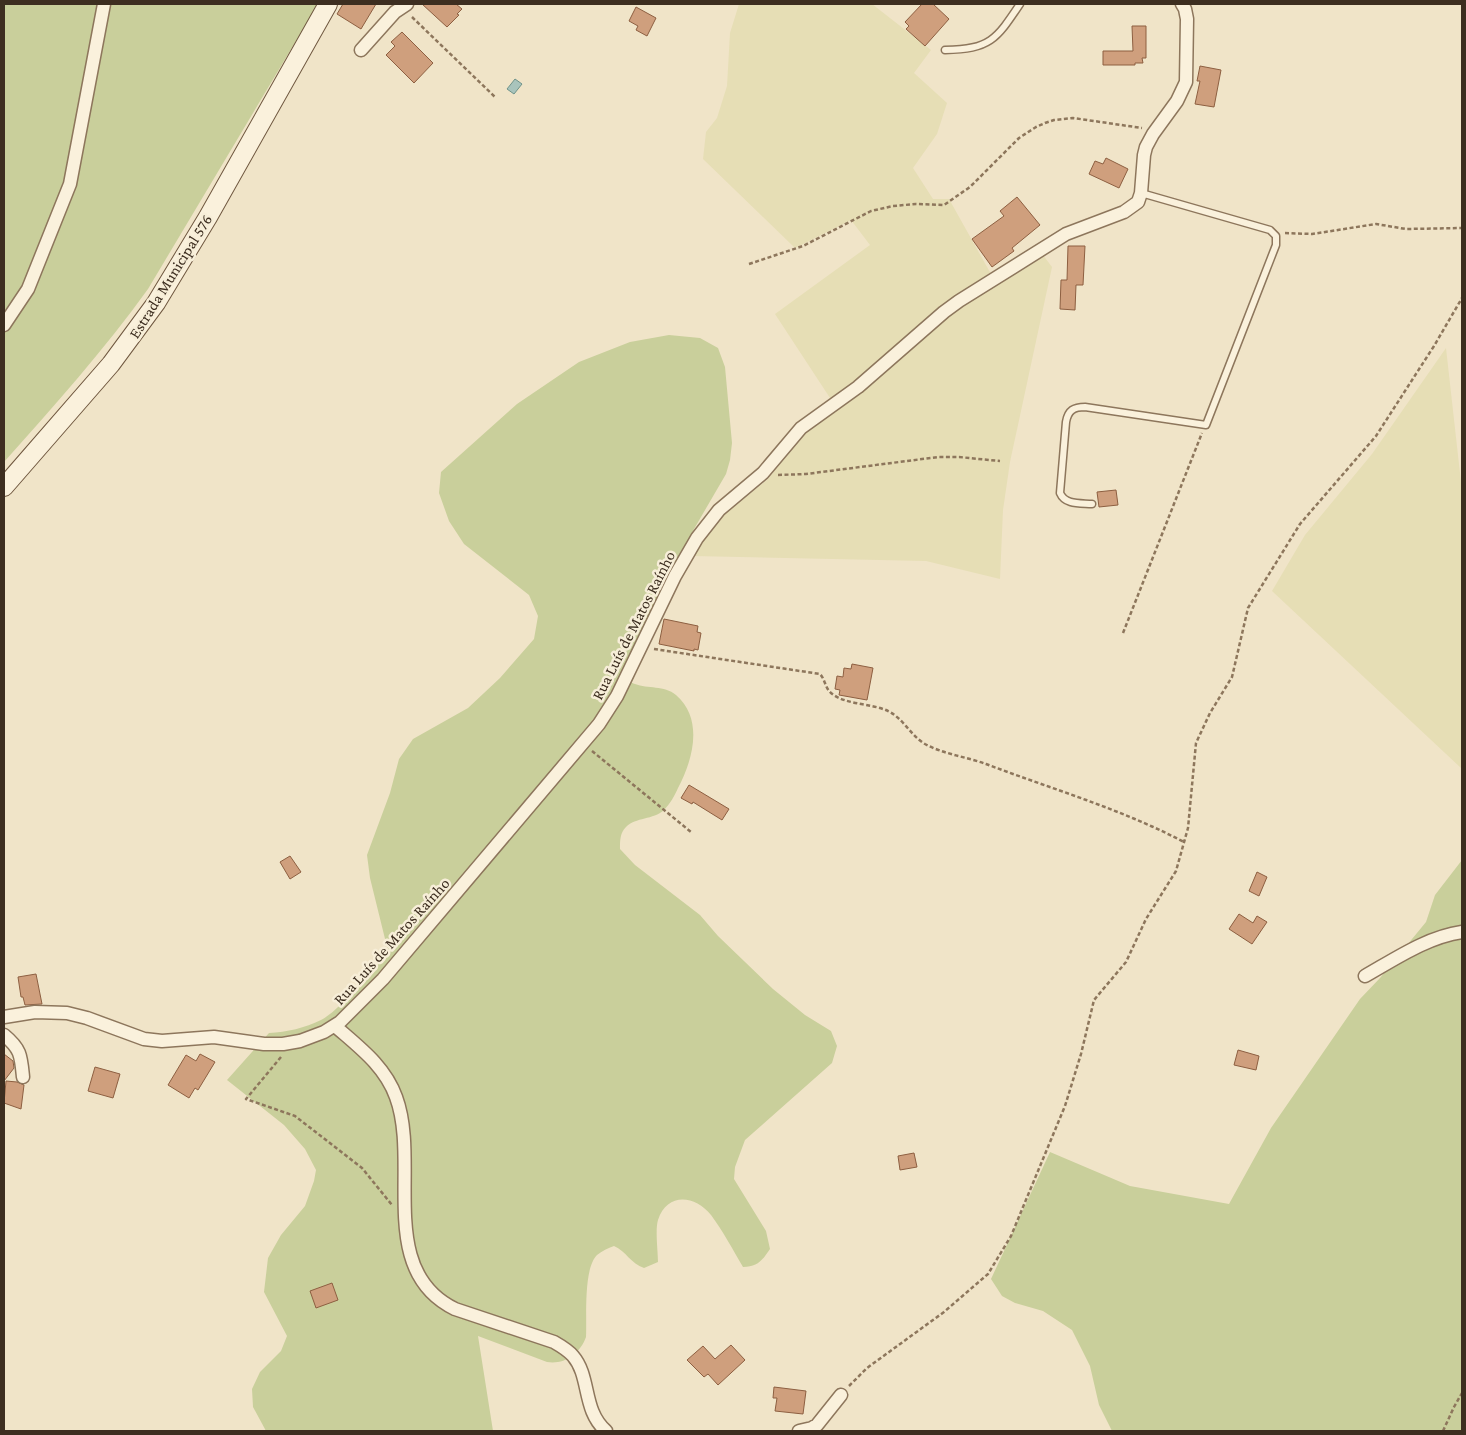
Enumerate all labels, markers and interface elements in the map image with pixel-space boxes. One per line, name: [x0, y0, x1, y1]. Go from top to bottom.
street label: Estrada Municipal 576: [125, 211, 216, 342]
street label: Rua Luís de Matos Raínho: [589, 548, 678, 702]
street label: Rua Luís de Matos Raínho: [330, 875, 453, 1008]

